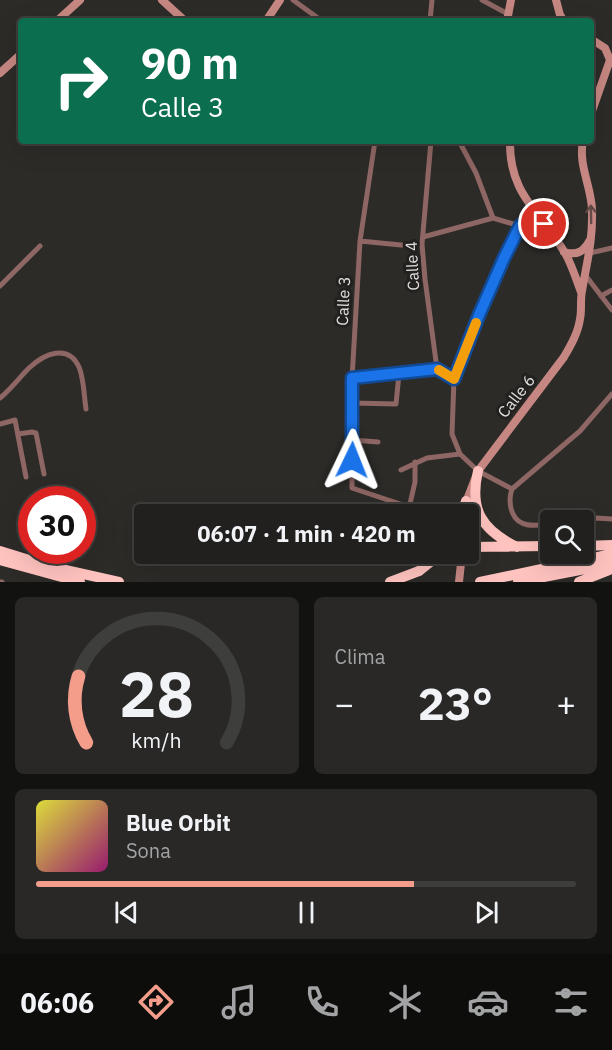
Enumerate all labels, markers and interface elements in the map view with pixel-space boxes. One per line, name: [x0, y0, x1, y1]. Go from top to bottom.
text: 90 m: [141, 36, 239, 91]
icon: right: [42, 42, 120, 120]
text: Calle 3: [141, 89, 224, 124]
pin: [518, 198, 569, 249]
one-way arrow: [585, 205, 597, 225]
icon: arrive: [527, 207, 560, 240]
street label: Calle 4: [401, 241, 423, 291]
street label: Calle 3: [332, 276, 354, 326]
street label: Calle 6: [493, 370, 539, 422]
position arrow: [320, 428, 384, 492]
speed limit sign: 30: [18, 486, 96, 564]
map controls: [540, 510, 594, 564]
button: search: [540, 510, 594, 564]
text: 06:07 · 1 min · 420 m: [197, 519, 416, 548]
text: Clima: [335, 643, 386, 670]
text: 28: [119, 653, 194, 734]
text: 23°: [418, 674, 493, 732]
text: −: [335, 682, 354, 725]
text: +: [556, 682, 576, 725]
text: km/h: [132, 726, 182, 754]
text: Blue Orbit: [126, 808, 231, 837]
text: Sona: [126, 837, 171, 864]
icon: previous: [110, 896, 143, 929]
icon: pause: [290, 896, 323, 929]
icon: next: [470, 896, 503, 929]
icon: directions: [135, 981, 177, 1023]
icon: music: [218, 981, 260, 1023]
icon: phone: [301, 981, 343, 1023]
icon: climate: [384, 981, 426, 1023]
icon: car: [467, 981, 509, 1023]
icon: filters: [550, 981, 592, 1023]
text: 06:06: [20, 985, 94, 1020]

